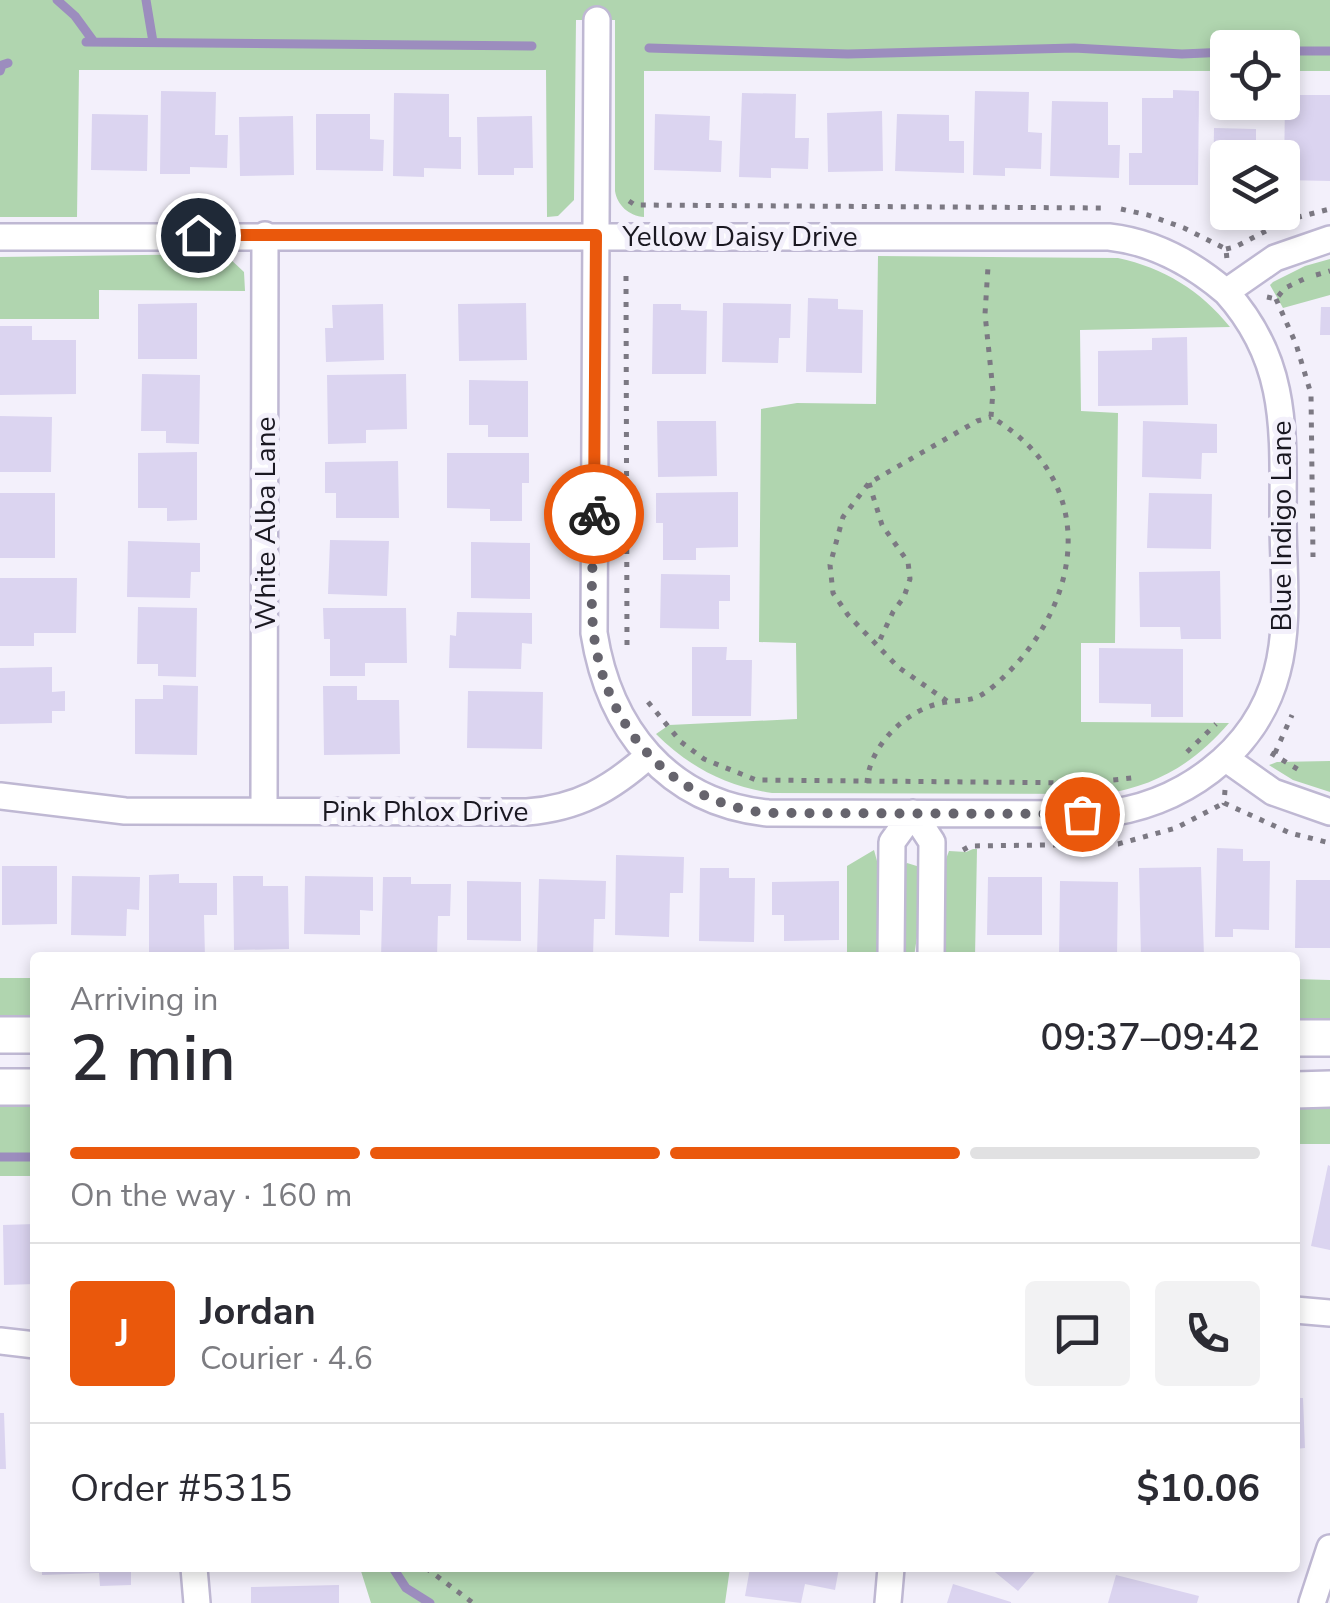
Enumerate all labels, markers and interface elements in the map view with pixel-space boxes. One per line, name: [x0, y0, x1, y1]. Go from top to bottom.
map controls: [1210, 30, 1300, 230]
button: locate: [1210, 30, 1300, 120]
button: layers: [1210, 140, 1300, 230]
pin: [156, 193, 241, 278]
icon: home: [171, 208, 226, 263]
street label: Yellow Daisy Drive: [621, 218, 858, 256]
street label: White Alba Lane: [247, 417, 285, 629]
street label: Blue Indigo Lane: [1263, 421, 1301, 631]
courier: [544, 464, 644, 564]
icon: bike: [567, 487, 622, 542]
pin: [1040, 772, 1125, 857]
icon: bag: [1055, 787, 1110, 842]
street label: Pink Phlox Drive: [322, 793, 528, 831]
text: Arriving in: [70, 978, 218, 1021]
text: 09:37–09:42: [1041, 1012, 1260, 1063]
text: 2 min: [70, 1014, 236, 1103]
text: On the way · 160 m: [70, 1174, 352, 1217]
button: chat: [1025, 1281, 1130, 1386]
button: phone: [1155, 1281, 1260, 1386]
text: Jordan: [200, 1286, 316, 1337]
text: J: [116, 1308, 129, 1359]
text: Courier · 4.6: [200, 1337, 373, 1380]
text: Order #5315: [70, 1463, 292, 1514]
text: $10.06: [1137, 1463, 1260, 1514]

